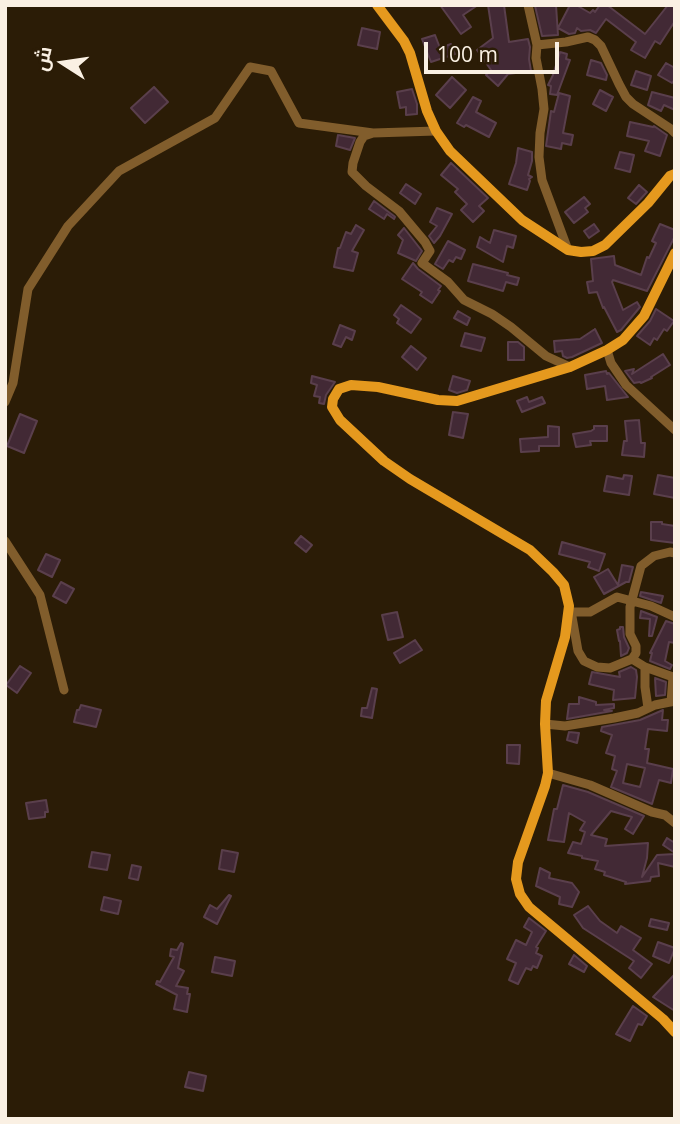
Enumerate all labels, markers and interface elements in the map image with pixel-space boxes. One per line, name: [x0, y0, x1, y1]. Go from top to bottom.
north arrow: [28, 28, 98, 98]
scale bar: [428, 28, 563, 72]
text: 100 m: [437, 40, 498, 68]
text: ش: [27, 44, 58, 73]

